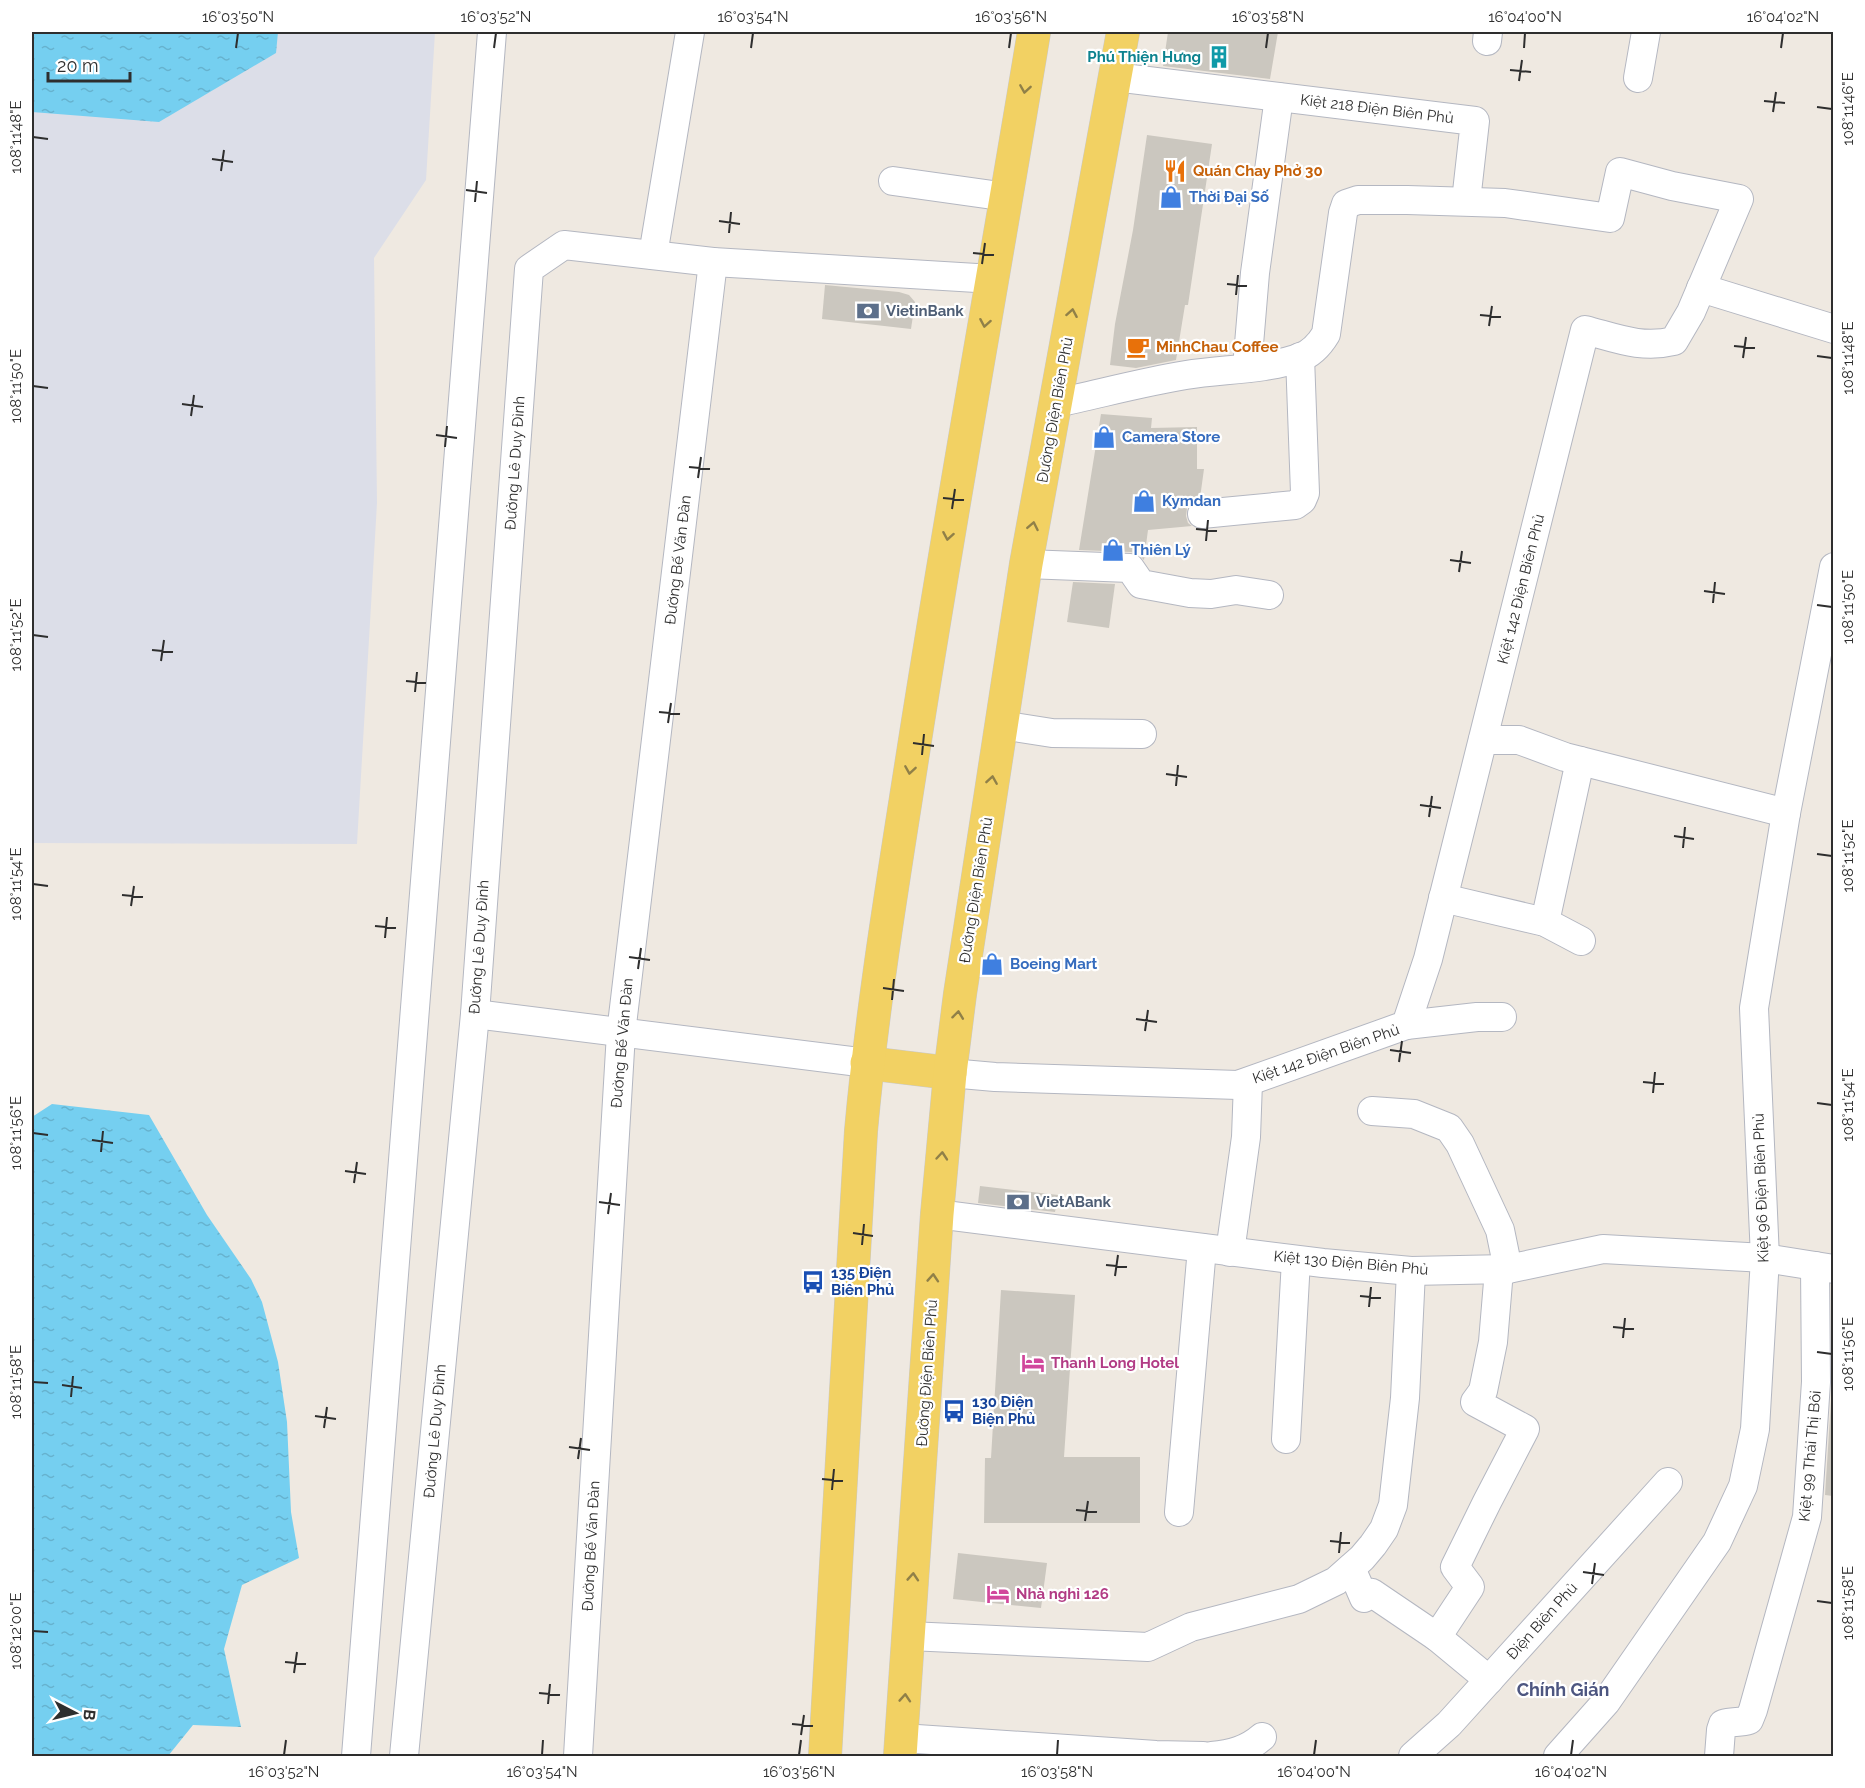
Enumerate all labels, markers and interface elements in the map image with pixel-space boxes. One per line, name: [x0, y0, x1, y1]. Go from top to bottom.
text: 16°03'50"N: [202, 8, 274, 26]
text: 16°03'52"N: [461, 8, 531, 26]
text: 16°03'54"N: [717, 8, 789, 26]
text: 16°03'56"N: [975, 8, 1047, 26]
text: 16°03'58"N: [1232, 8, 1304, 26]
text: 16°04'00"N: [1488, 8, 1562, 26]
text: 16°04'02"N: [1747, 8, 1819, 26]
building icon: Phú Thiện Hưng: [1206, 44, 1232, 70]
scale bar: [48, 45, 130, 83]
place label: Phú Thiện Hưng: [1087, 48, 1201, 66]
text: 20 m: [57, 55, 99, 76]
text: 108°11'46"E: [1839, 72, 1857, 146]
one-way arrow: [1019, 85, 1031, 94]
street label: Kiệt 218 Điện Biên Phủ: [1299, 91, 1455, 127]
text: 108°11'48"E: [7, 100, 25, 174]
restaurant icon: Quán Chay Phở 30: [1162, 158, 1188, 184]
place label: Quán Chay Phở 30: [1193, 162, 1323, 180]
shop icon: Thời Đại Số: [1158, 184, 1184, 210]
place label: Thời Đại Số: [1189, 188, 1269, 206]
bank icon: VietinBank: [855, 298, 881, 324]
place label: VietinBank: [886, 302, 964, 320]
one-way arrow: [1065, 309, 1078, 319]
one-way arrow: [980, 318, 992, 328]
text: 108°11'48"E: [1839, 321, 1857, 395]
cafe icon: MinhChau Coffee: [1125, 334, 1151, 360]
street label: Đường Điện Biên Phủ: [1033, 336, 1077, 484]
place label: MinhChau Coffee: [1156, 338, 1278, 356]
text: 108°11'50"E: [7, 349, 25, 423]
street label: Đường Lê Duy Đình: [501, 395, 529, 531]
shop icon: Camera Store: [1091, 424, 1117, 450]
place label: Camera Store: [1122, 428, 1220, 446]
shop icon: Kymdan: [1131, 488, 1157, 514]
place label: Kymdan: [1162, 492, 1221, 510]
street label: Đường Bế Văn Đàn: [661, 494, 695, 626]
street label: Kiệt 142 Điện Biên Phủ: [1494, 512, 1548, 666]
one-way arrow: [1026, 521, 1039, 531]
one-way arrow: [942, 530, 955, 540]
shop icon: Thiên Lý: [1100, 537, 1126, 563]
place label: Thiên Lý: [1131, 541, 1192, 559]
text: 108°11'50"E: [1839, 570, 1857, 644]
text: 108°11'52"E: [7, 598, 25, 672]
one-way arrow: [905, 765, 917, 774]
one-way arrow: [986, 776, 998, 785]
street label: Đường Điện Biên Phủ: [956, 816, 996, 964]
text: 108°11'52"E: [1839, 819, 1857, 893]
text: 108°11'54"E: [7, 847, 25, 921]
street label: Đường Lê Duy Đình: [465, 879, 493, 1015]
shop icon: Boeing Mart: [979, 951, 1005, 977]
place label: Boeing Mart: [1010, 955, 1098, 973]
street label: Đường Bế Văn Đàn: [607, 977, 637, 1109]
one-way arrow: [951, 1010, 963, 1019]
street label: Kiệt 142 Điện Biên Phủ: [1250, 1020, 1402, 1088]
text: 108°11'54"E: [1839, 1068, 1857, 1142]
text: 108°11'56"E: [7, 1096, 25, 1170]
street label: Kiệt 96 Điện Biên Phủ: [1749, 1113, 1773, 1263]
one-way arrow: [935, 1151, 948, 1161]
bank icon: VietABank: [1005, 1189, 1031, 1215]
place label: VietABank: [1036, 1193, 1112, 1211]
street label: Kiệt 130 Điện Biên Phủ: [1273, 1247, 1429, 1279]
place label: 135 Điện Biên Phủ: [831, 1264, 894, 1299]
bus stop icon: 135 Điện Biên Phủ: [800, 1269, 826, 1295]
one-way arrow: [926, 1273, 939, 1282]
street label: Đường Điện Biên Phủ: [913, 1299, 941, 1447]
text: 108°11'56"E: [1839, 1317, 1857, 1391]
text: 108°11'58"E: [7, 1345, 25, 1419]
hotel icon: Thanh Long Hotel: [1020, 1350, 1046, 1376]
place label: Thanh Long Hotel: [1051, 1354, 1179, 1372]
street label: Đường Lê Duy Đình: [420, 1363, 450, 1499]
street label: Kiệt 99 Thái Thị Bôi: [1795, 1390, 1825, 1522]
place label: 130 Điện Biện Phủ: [972, 1393, 1035, 1428]
bus stop icon: 130 Điện Biện Phủ: [941, 1398, 967, 1424]
street label: Đường Bế Văn Đàn: [579, 1480, 603, 1612]
text: 108°11'58"E: [1839, 1566, 1857, 1640]
one-way arrow: [907, 1573, 920, 1582]
street label: Điện Biên Phủ: [1503, 1579, 1581, 1663]
hotel icon: Nhà nghỉ 126: [985, 1581, 1011, 1607]
place label: Nhà nghỉ 126: [1016, 1585, 1109, 1603]
text: 108°12'00"E: [7, 1592, 25, 1670]
district label: Chính Gián: [1517, 1679, 1609, 1700]
north arrow: [45, 1683, 105, 1743]
one-way arrow: [898, 1694, 911, 1703]
text: B: [79, 1708, 99, 1721]
text: 16°03'52"N: [249, 1763, 319, 1781]
text: 16°03'54"N: [506, 1763, 578, 1781]
text: 16°03'56"N: [763, 1763, 835, 1781]
text: 16°03'58"N: [1021, 1763, 1093, 1781]
text: 16°04'00"N: [1277, 1763, 1351, 1781]
text: 16°04'02"N: [1535, 1763, 1607, 1781]

